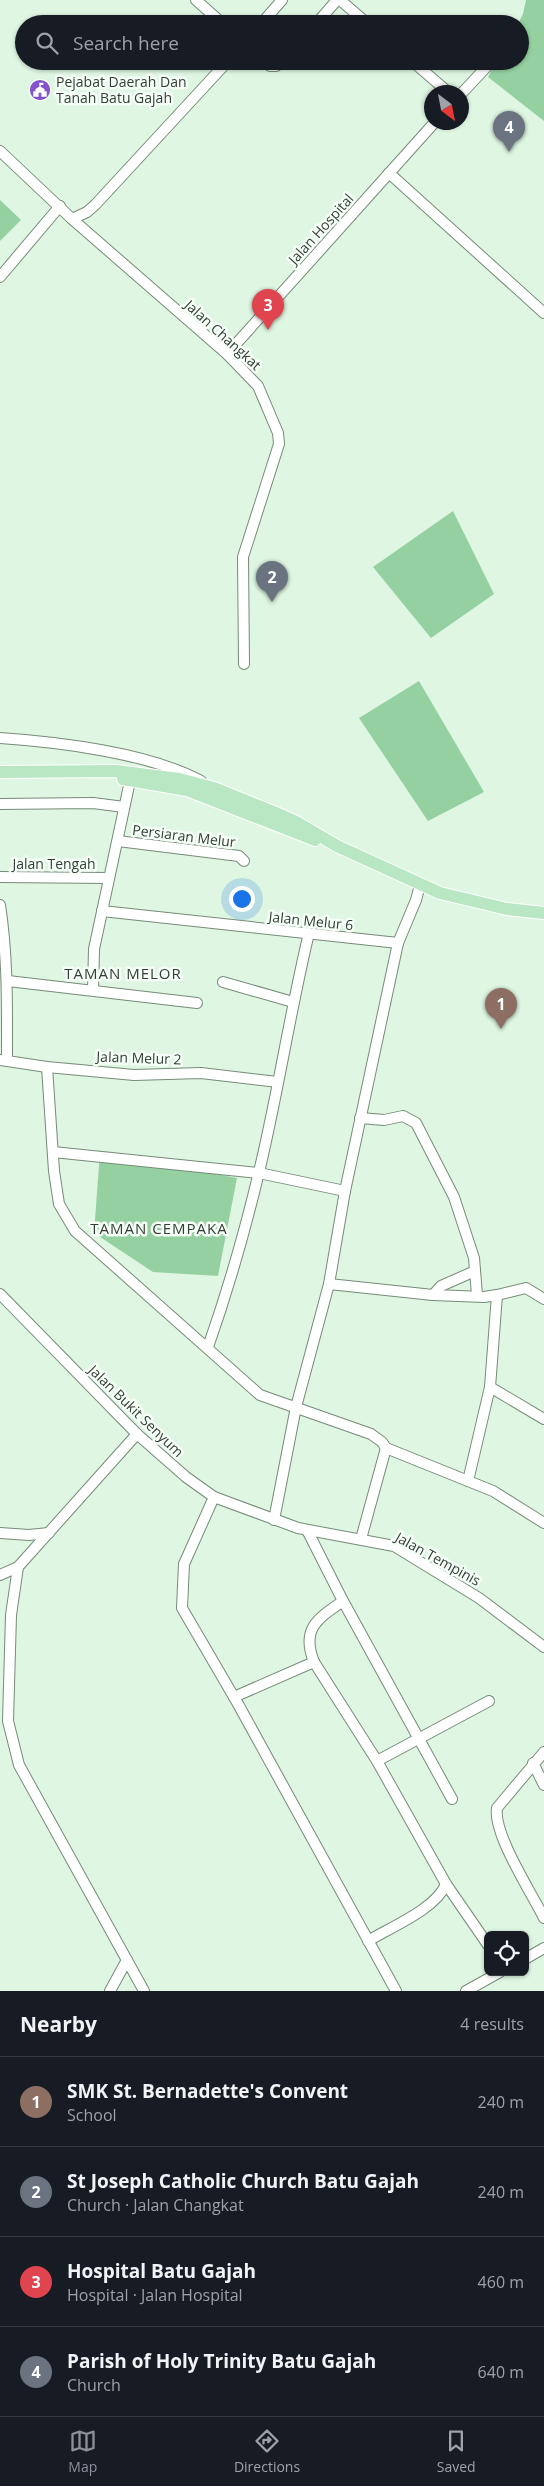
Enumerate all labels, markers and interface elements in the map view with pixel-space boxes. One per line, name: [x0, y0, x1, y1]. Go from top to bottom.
search box: [15, 15, 529, 70]
icon: search: [33, 29, 61, 57]
text: Search here: [73, 30, 179, 56]
place label: Pejabat Daerah Dan Tanah Batu Gajah: [56, 72, 187, 107]
public building icon: Pejabat Daerah Dan Tanah Batu Gajah: [28, 78, 52, 102]
north arrow: [424, 85, 469, 130]
pin: 4: [493, 111, 525, 152]
street label: Jalan Hospital: [282, 189, 357, 270]
pin: 3: [252, 289, 284, 330]
street label: Jalan Changkat: [180, 294, 266, 374]
pin: 2: [256, 561, 288, 602]
street label: Persiaran Melur: [131, 820, 237, 851]
street label: Jalan Tengah: [10, 854, 96, 873]
your location: [229, 886, 255, 912]
street label: Jalan Melur 6: [266, 906, 354, 934]
district label: TAMAN MELOR: [64, 963, 182, 983]
pin: 1: [485, 988, 517, 1029]
street label: Jalan Melur 2: [94, 1046, 182, 1068]
district label: TAMAN CEMPAKA: [90, 1218, 228, 1238]
street label: Jalan Bukit Senyum: [83, 1359, 188, 1461]
street label: Jalan Tempinis: [391, 1526, 484, 1590]
map controls: [484, 1931, 529, 1976]
button: locate: [484, 1931, 529, 1976]
text: Nearby: [20, 2010, 97, 2038]
text: 4 results: [460, 2013, 524, 2035]
text: SMK St. Bernadette's Convent: [67, 2078, 348, 2104]
text: 1: [31, 2091, 41, 2113]
text: 240 m: [478, 2091, 524, 2113]
text: School: [67, 2104, 117, 2126]
text: St Joseph Catholic Church Batu Gajah: [67, 2168, 419, 2194]
text: 2: [31, 2181, 41, 2203]
text: 240 m: [478, 2181, 524, 2203]
text: Church · Jalan Changkat: [67, 2194, 244, 2216]
text: Hospital Batu Gajah: [67, 2258, 256, 2284]
text: 3: [31, 2271, 41, 2293]
text: 460 m: [478, 2271, 524, 2293]
text: Hospital · Jalan Hospital: [67, 2284, 243, 2306]
text: Parish of Holy Trinity Batu Gajah: [67, 2348, 376, 2374]
text: 4: [31, 2361, 41, 2383]
text: 640 m: [478, 2361, 524, 2383]
text: Church: [67, 2374, 121, 2396]
tab: Map: [68, 2427, 97, 2476]
tab: Directions: [234, 2427, 300, 2476]
tab: Saved: [437, 2427, 476, 2476]

